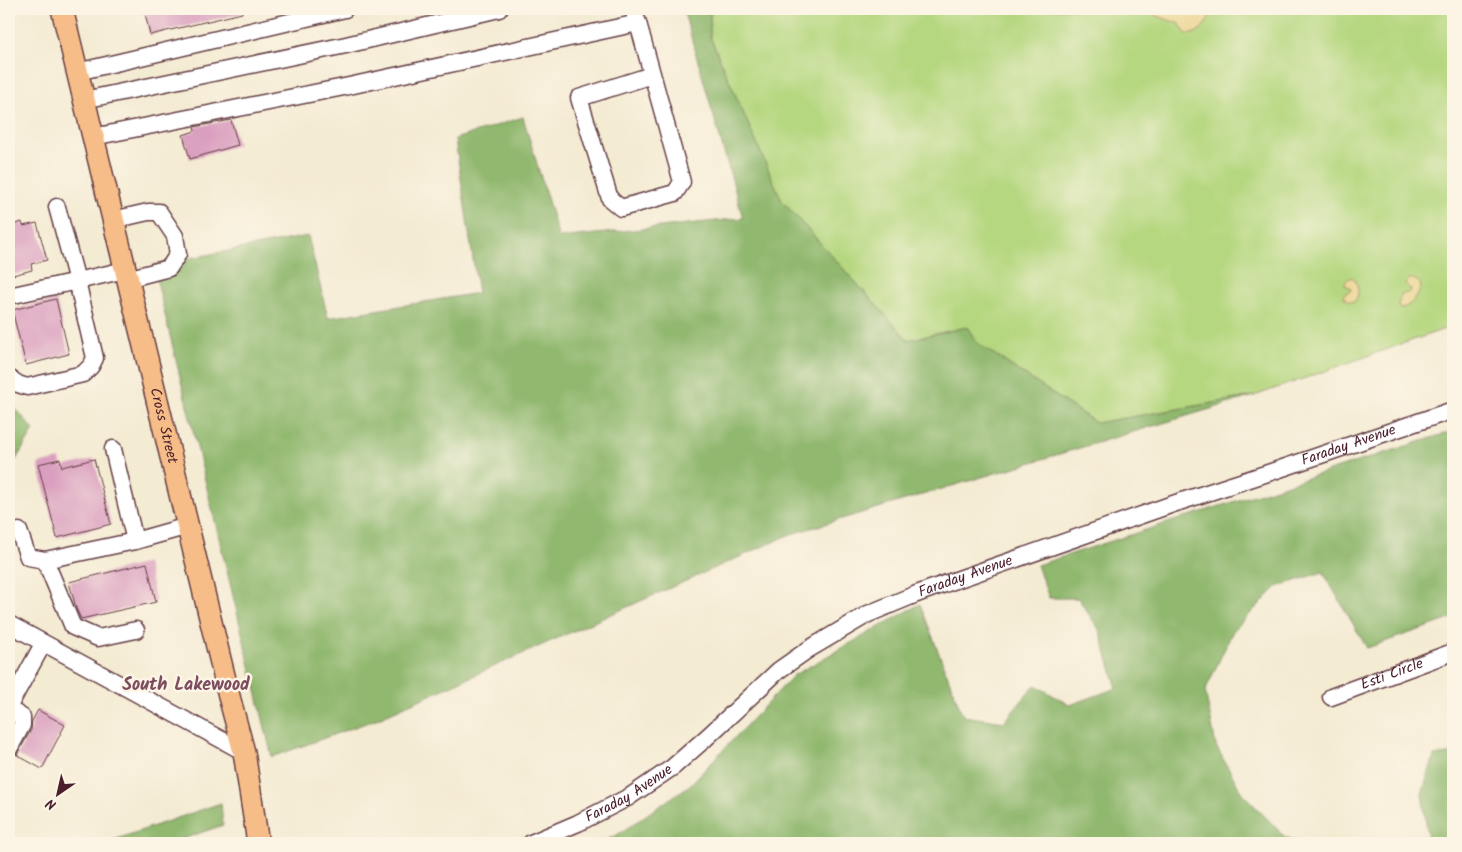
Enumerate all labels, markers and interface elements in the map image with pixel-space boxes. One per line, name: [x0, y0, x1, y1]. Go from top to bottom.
street label: Cross Street: [143, 385, 184, 467]
street label: Faraday Avenue: [1298, 418, 1400, 473]
street label: Faraday Avenue: [915, 549, 1016, 604]
street label: Esti Circle: [1357, 652, 1427, 697]
district label: South Lakewood: [122, 671, 250, 700]
street label: Faraday Avenue: [581, 758, 678, 829]
north arrow: [32, 770, 82, 820]
text: N: [41, 792, 61, 816]

